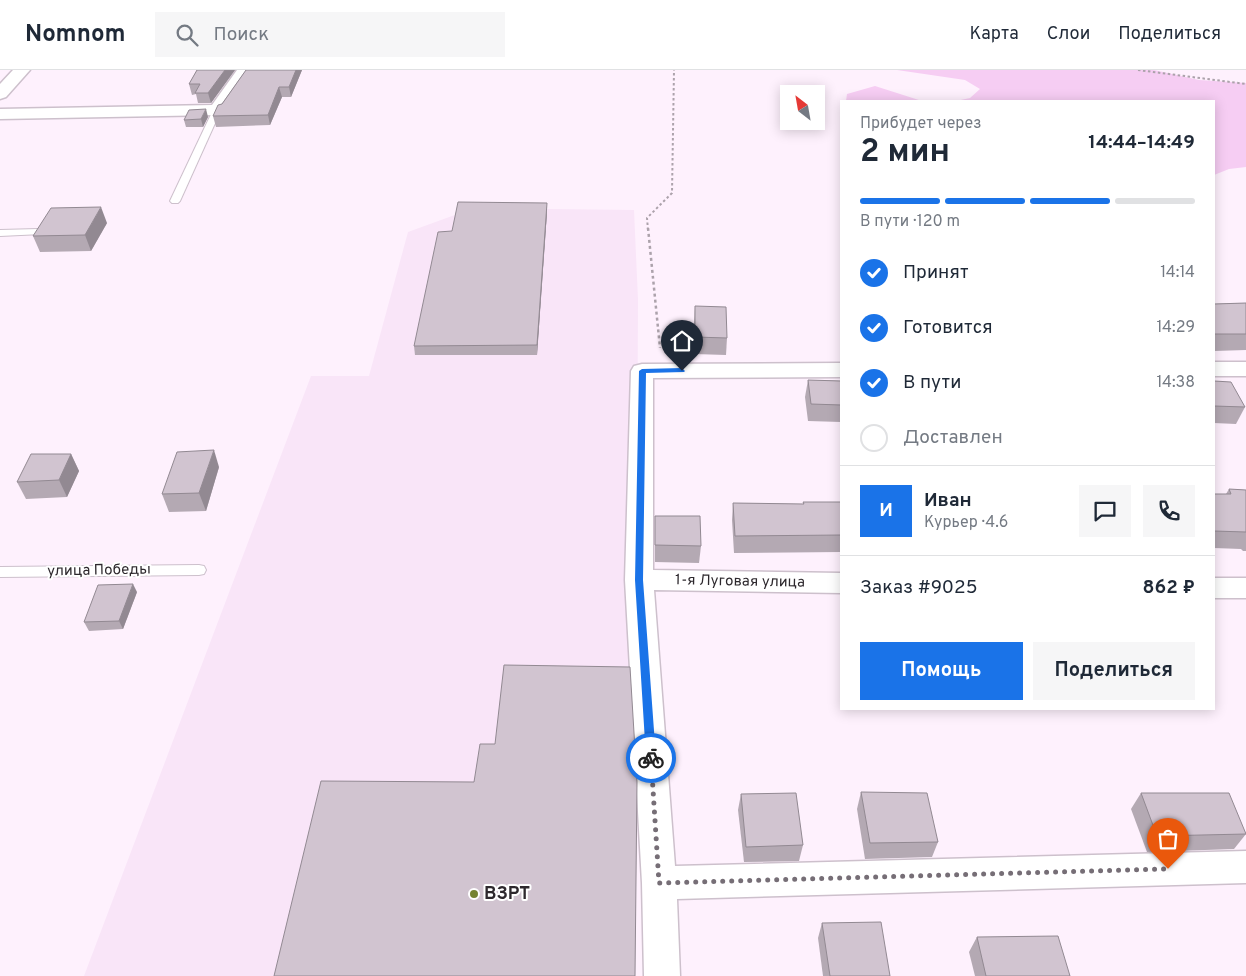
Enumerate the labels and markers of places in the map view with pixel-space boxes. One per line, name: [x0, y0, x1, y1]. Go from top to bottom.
pin: [661, 320, 703, 371]
pin: [1147, 818, 1189, 869]
place label: ВЗРТ: [484, 883, 530, 906]
marker: ВЗРТ: [468, 888, 480, 900]

